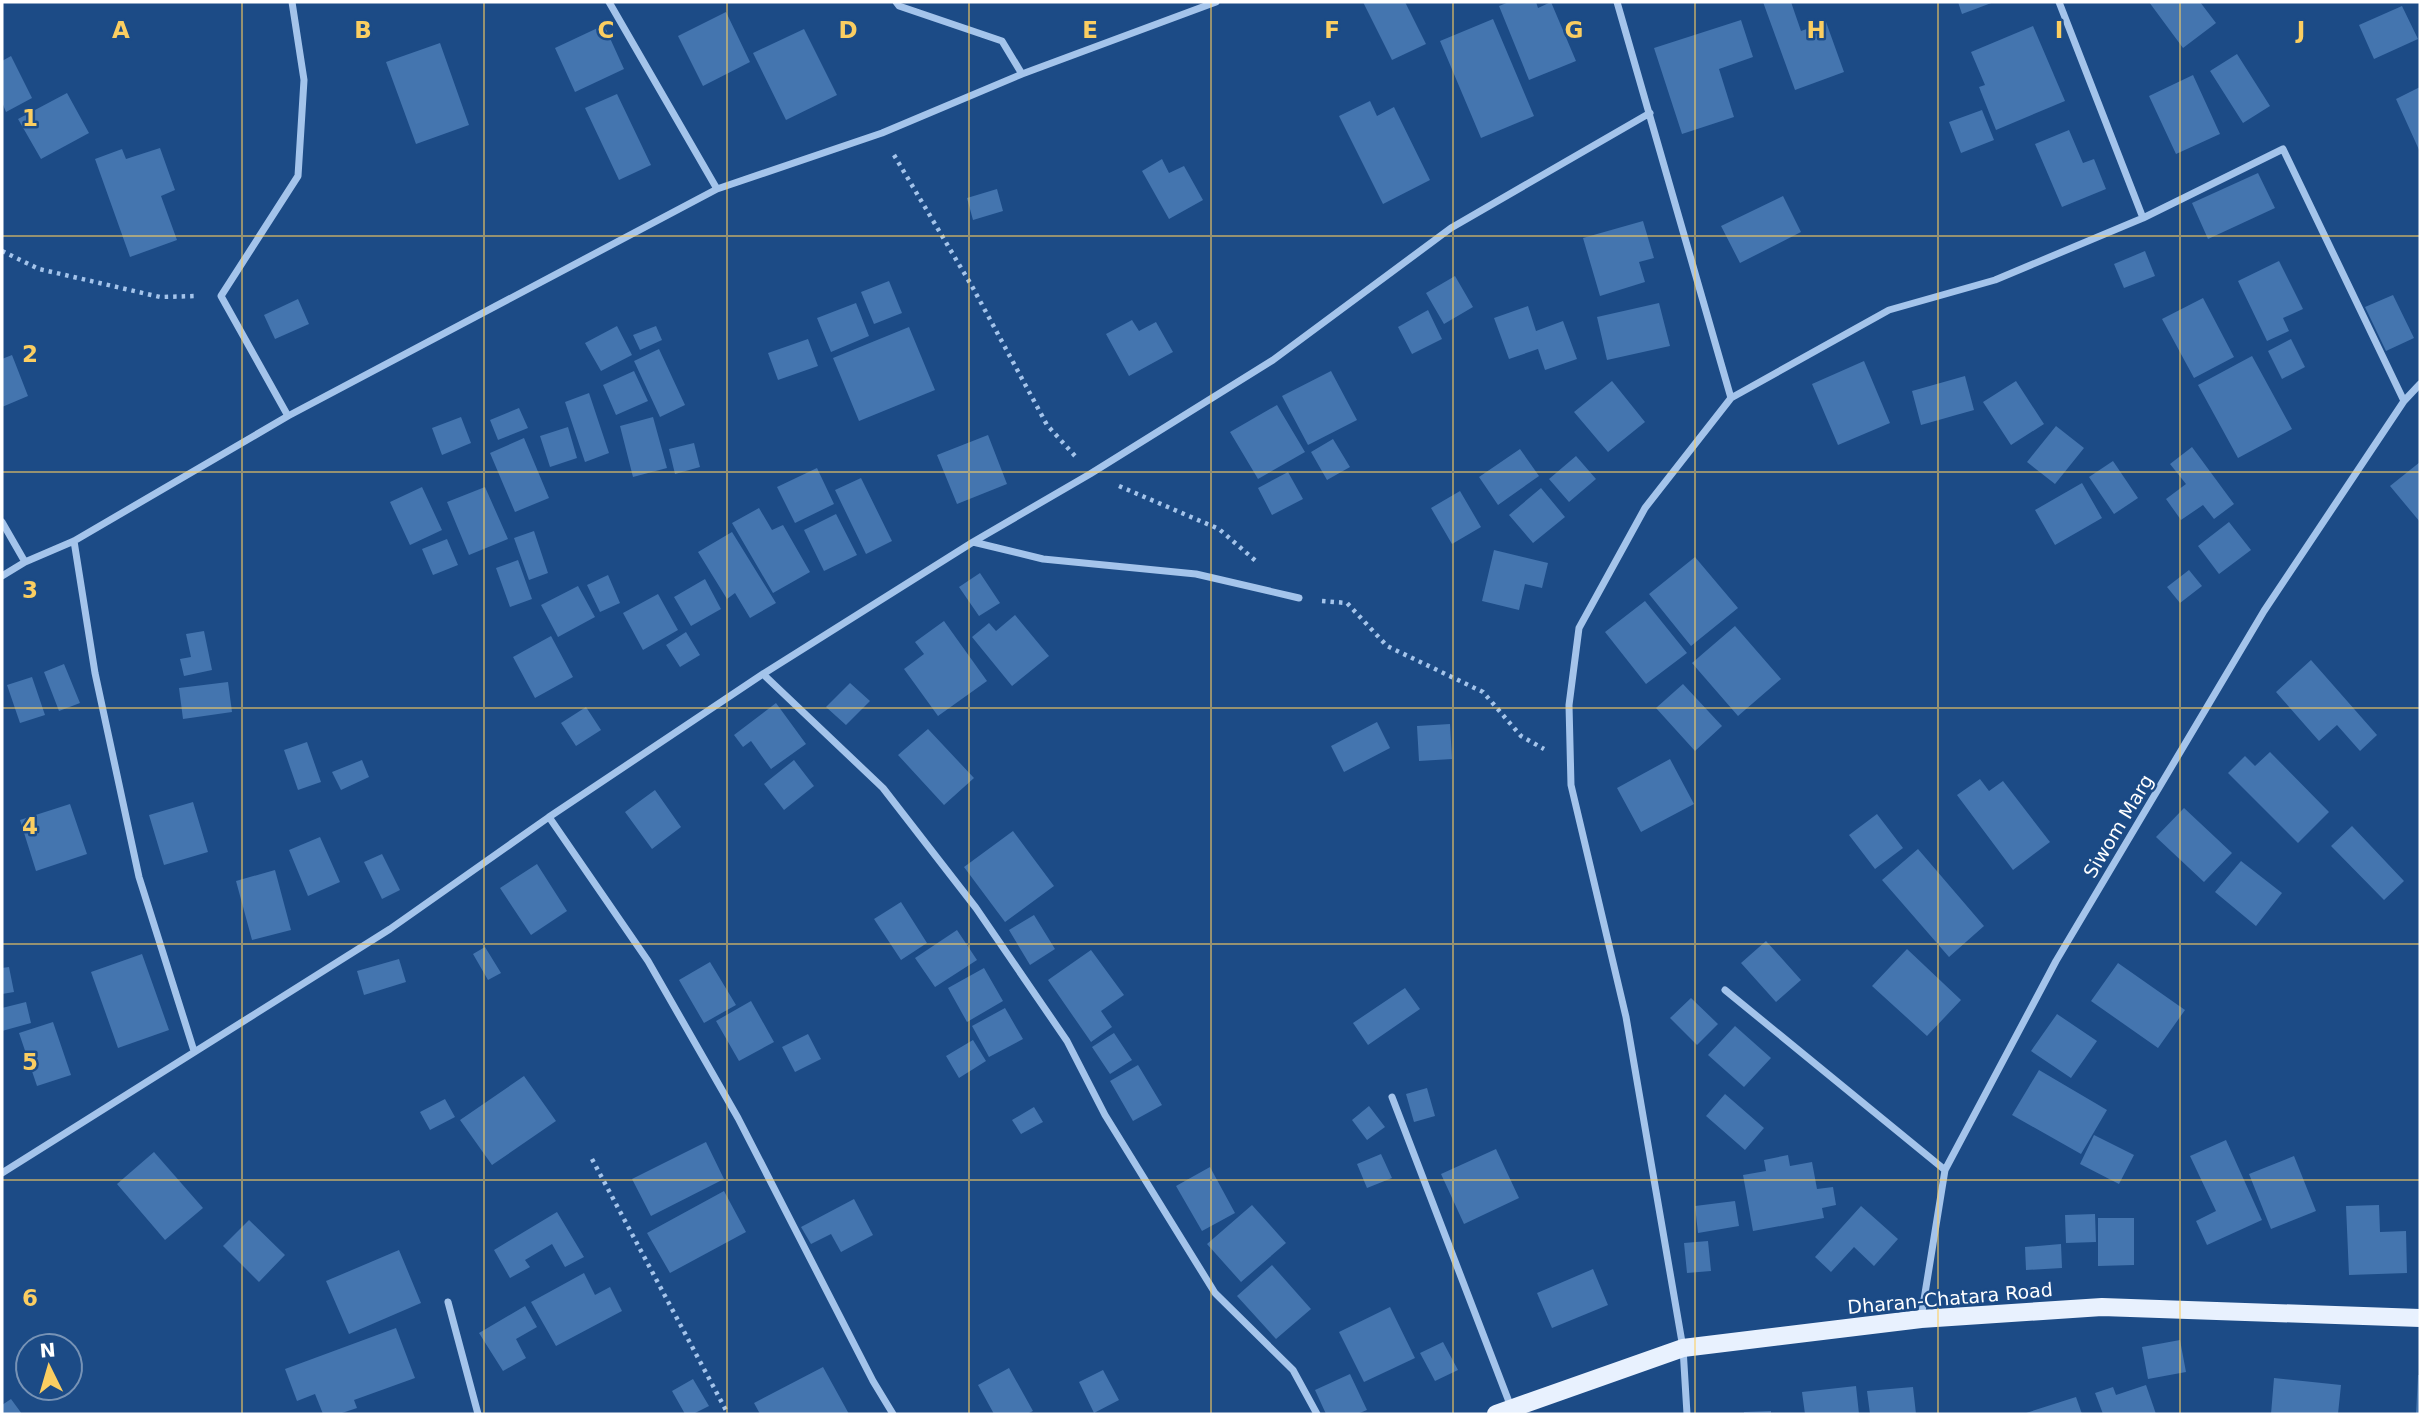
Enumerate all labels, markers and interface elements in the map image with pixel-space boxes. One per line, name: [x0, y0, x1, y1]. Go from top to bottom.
text: A: [112, 17, 130, 43]
text: B: [354, 17, 372, 43]
text: C: [598, 17, 614, 43]
text: D: [838, 17, 858, 43]
text: E: [1082, 17, 1098, 43]
text: F: [1324, 17, 1340, 43]
text: G: [1565, 17, 1583, 43]
text: H: [1806, 17, 1826, 43]
text: I: [2055, 17, 2063, 43]
text: J: [2295, 17, 2305, 43]
text: 1: [22, 105, 38, 131]
text: 2: [22, 341, 38, 367]
text: 3: [22, 577, 38, 603]
street label: Siwom Marg: [2079, 770, 2157, 882]
text: 4: [22, 813, 38, 839]
text: 5: [22, 1049, 38, 1075]
street label: Dharan-Chatara Road: [1846, 1278, 2054, 1318]
text: 6: [22, 1285, 38, 1311]
north arrow: [14, 1332, 84, 1402]
text: N: [39, 1338, 56, 1362]

